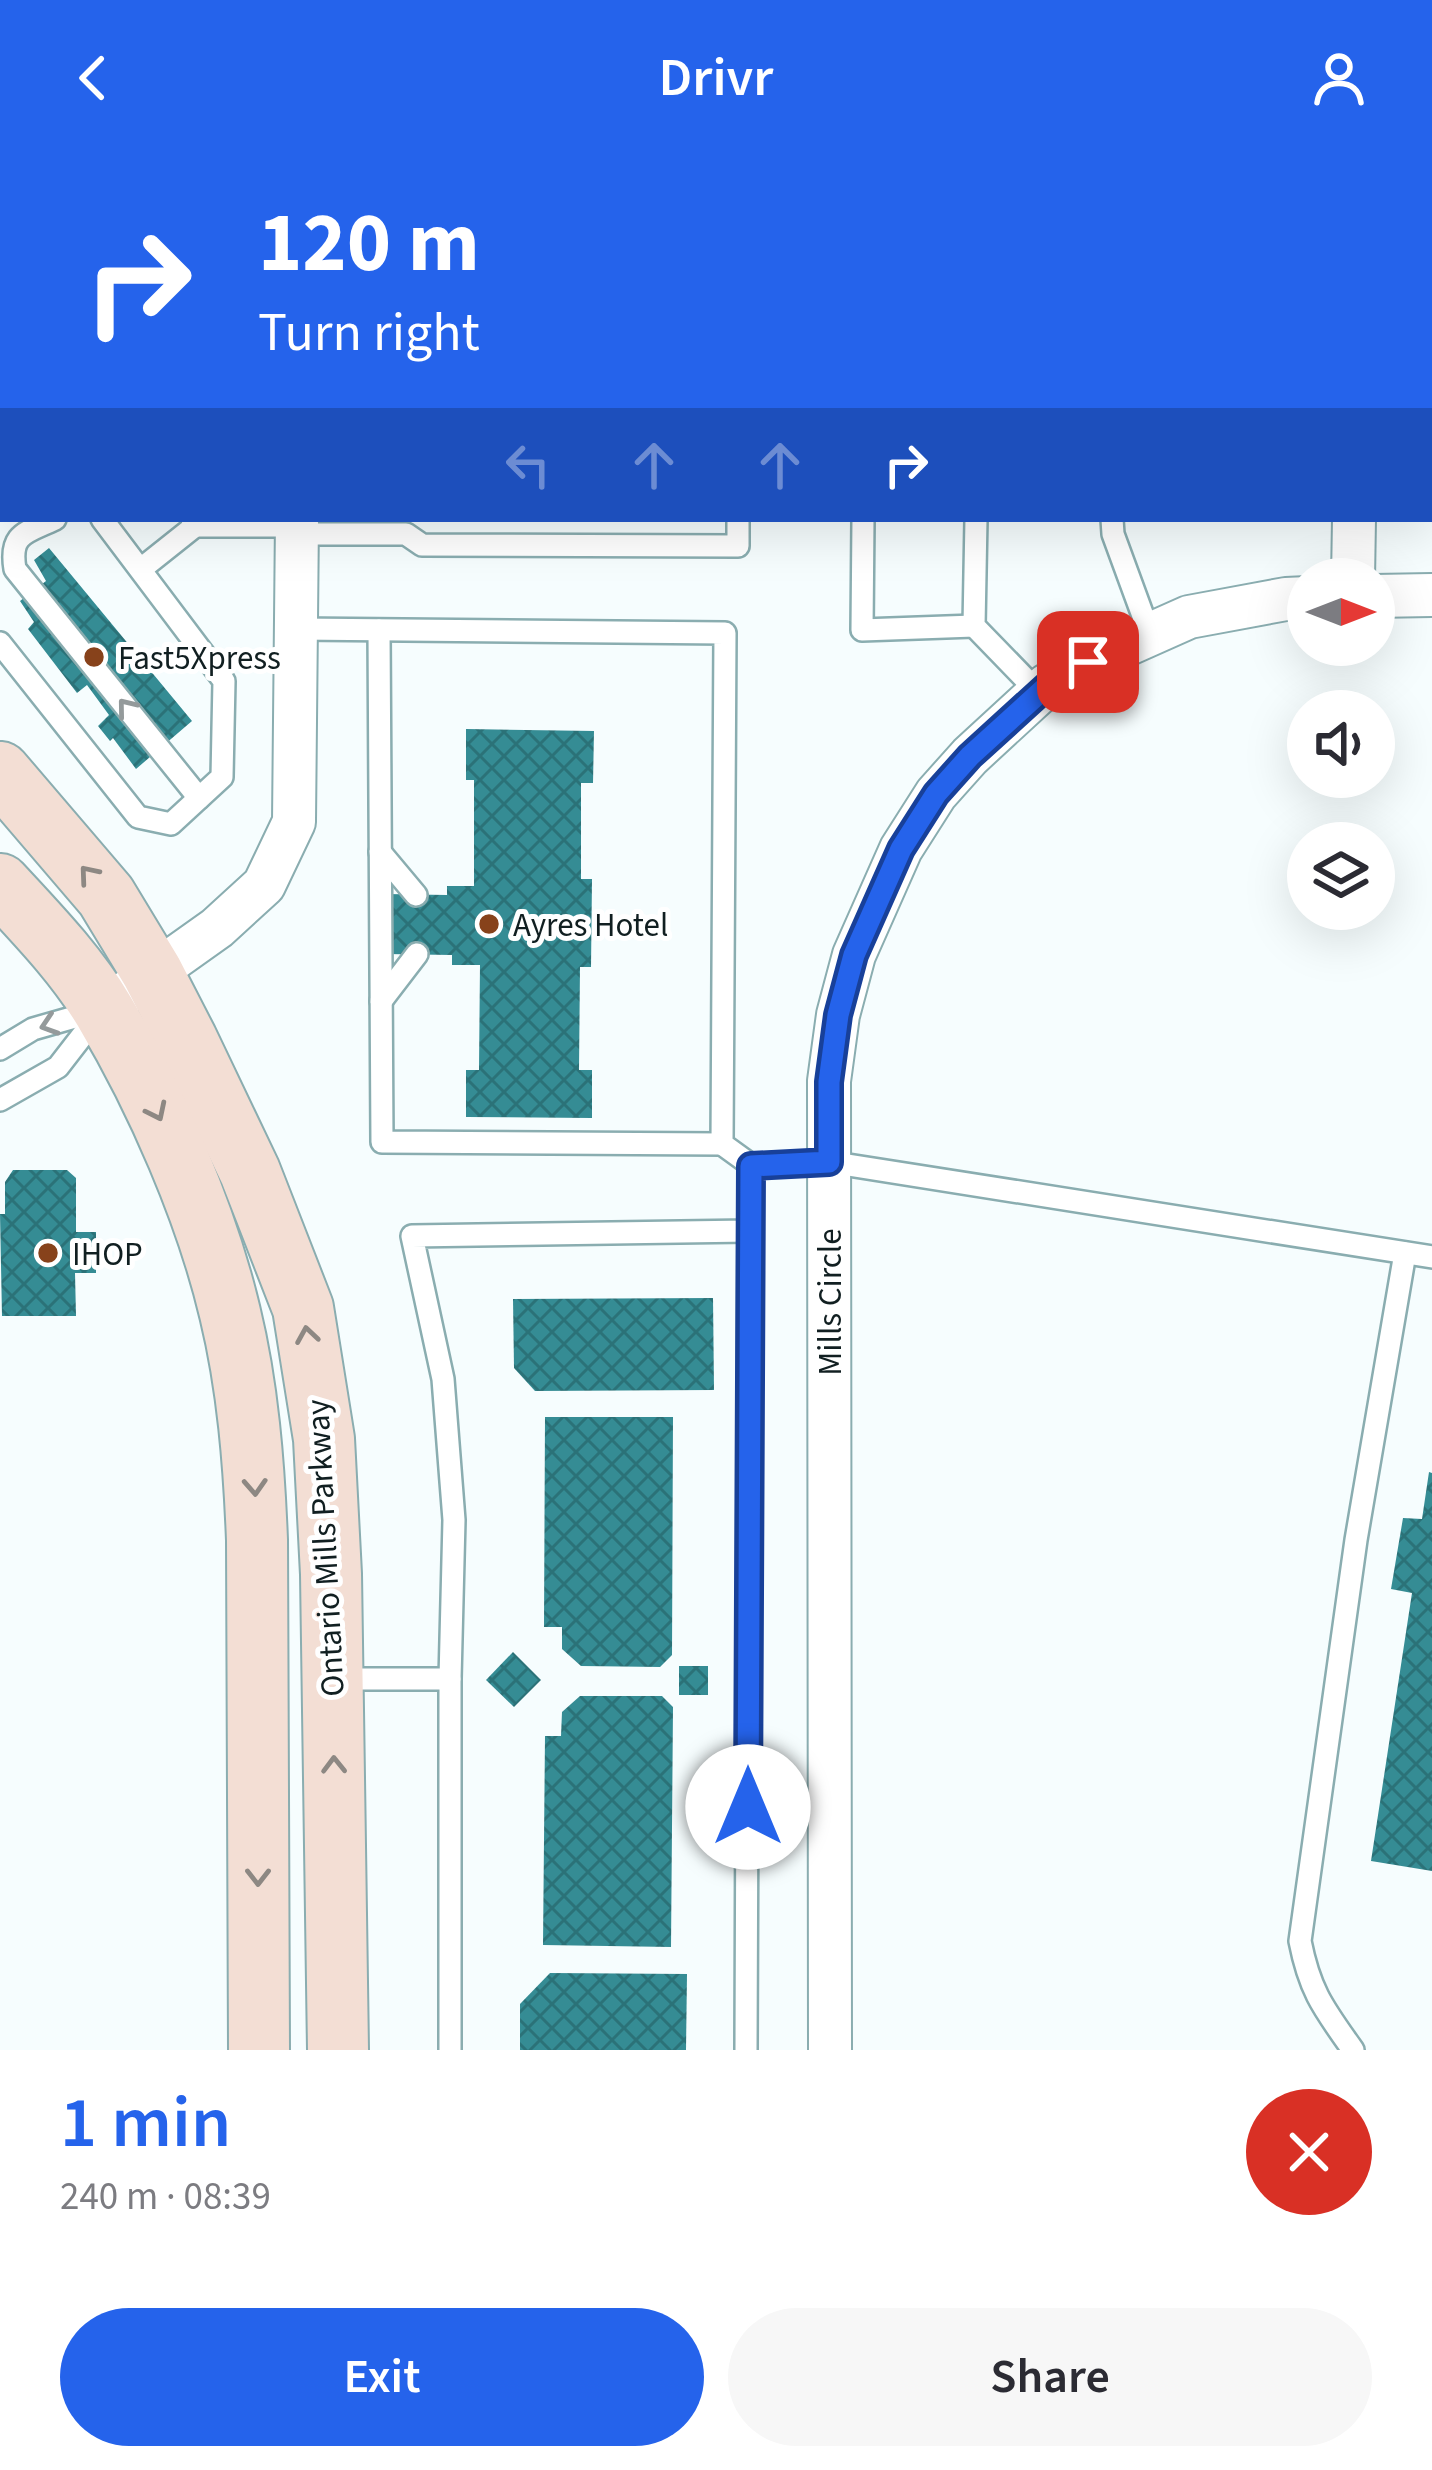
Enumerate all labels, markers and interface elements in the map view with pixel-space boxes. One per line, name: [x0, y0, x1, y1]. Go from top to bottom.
text: Drivr: [659, 40, 773, 117]
icon: back: [60, 45, 126, 111]
icon: person: [1306, 45, 1372, 111]
text: 120 m: [258, 184, 480, 304]
icon: right: [60, 204, 216, 360]
text: Turn right: [258, 295, 480, 372]
icon: left: [495, 432, 561, 498]
icon: ahead: [621, 432, 687, 498]
icon: ahead: [747, 432, 813, 498]
icon: right: [873, 432, 939, 498]
north arrow: [1287, 558, 1395, 666]
map controls: [1287, 558, 1395, 930]
pin: [1037, 611, 1139, 713]
icon: arrive: [1055, 629, 1121, 695]
place label: Fast5Xpress: [118, 635, 281, 682]
marker: Fast5Xpress: [81, 644, 107, 670]
button: sound: [1287, 690, 1395, 798]
one-way arrow: [119, 698, 140, 720]
button: layers: [1287, 822, 1395, 930]
one-way arrow: [80, 866, 102, 888]
place label: Ayres Hotel: [513, 902, 668, 949]
marker: Ayres Hotel: [476, 911, 502, 937]
one-way arrow: [40, 1011, 61, 1036]
one-way arrow: [143, 1100, 166, 1122]
street label: Mills Circle: [807, 1228, 854, 1376]
place label: IHOP: [72, 1231, 143, 1278]
marker: IHOP: [35, 1240, 61, 1266]
one-way arrow: [296, 1325, 321, 1345]
street label: Ontario Mills Parkway: [294, 1398, 357, 1698]
one-way arrow: [241, 1478, 267, 1497]
position arrow: [685, 1744, 811, 1870]
one-way arrow: [322, 1755, 348, 1774]
one-way arrow: [245, 1868, 271, 1887]
text: 1 min: [60, 2072, 231, 2175]
button: close: [1246, 2089, 1372, 2215]
text: 240 m · 08:39: [60, 2169, 271, 2225]
button: Exit: [60, 2308, 704, 2446]
button: Share: [728, 2308, 1372, 2446]

